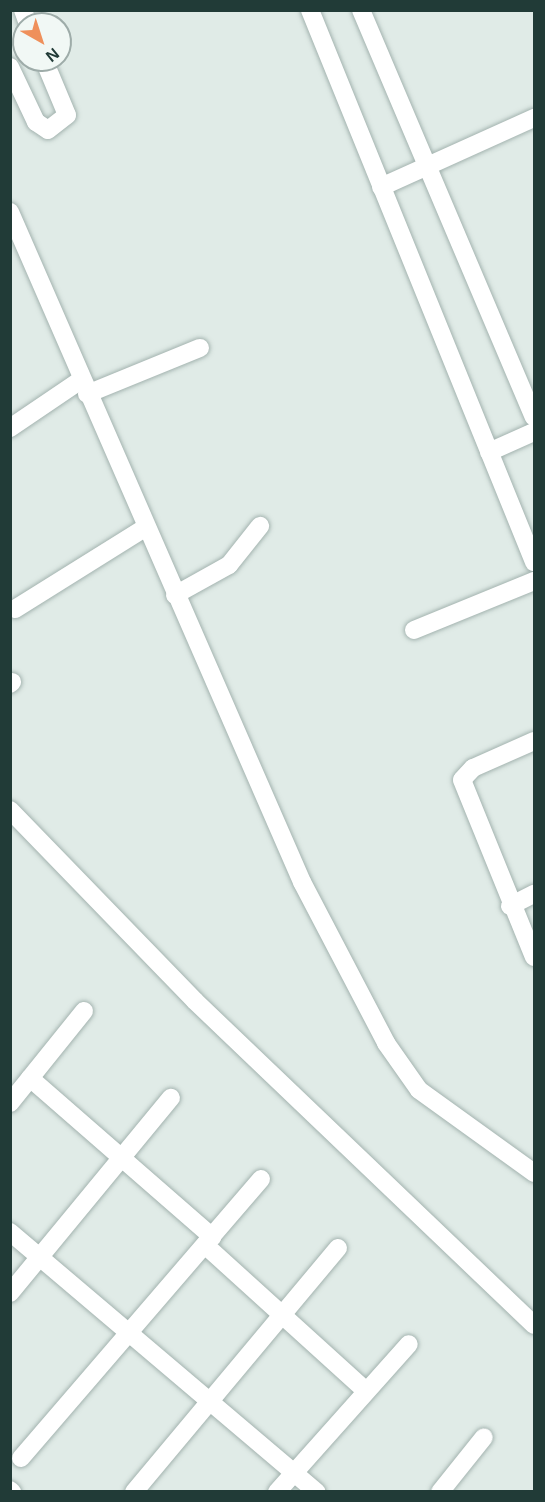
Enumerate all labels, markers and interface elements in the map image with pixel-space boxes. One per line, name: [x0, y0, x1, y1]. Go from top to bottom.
north arrow: [12, 12, 72, 72]
text: N: [43, 45, 62, 65]

